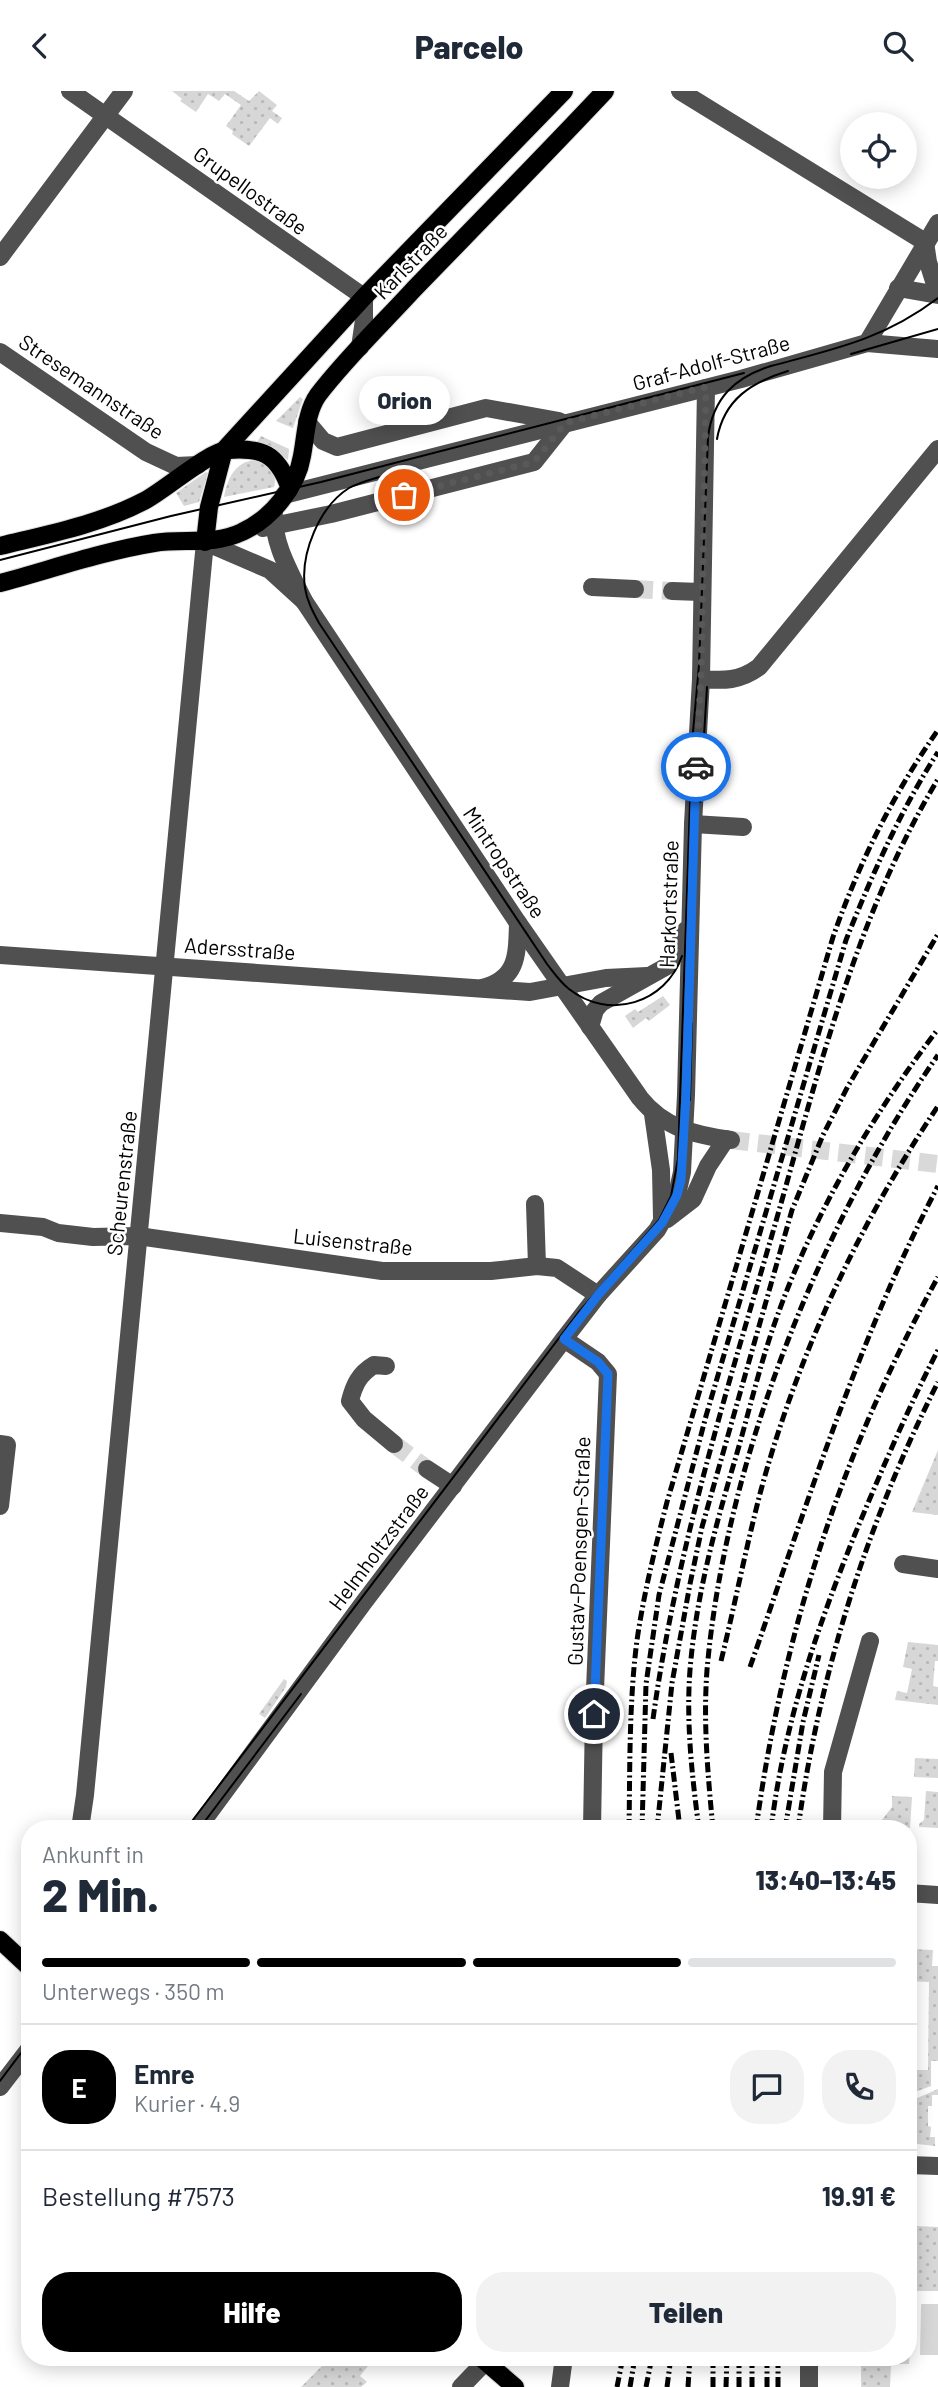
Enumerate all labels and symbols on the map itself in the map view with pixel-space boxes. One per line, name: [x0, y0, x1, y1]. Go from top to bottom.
street label: Grupellostraße: [189, 140, 313, 240]
street label: Karlstraße: [368, 218, 452, 304]
street label: Stresemannstraße: [15, 328, 169, 444]
street label: Graf-Adolf-Straße: [630, 329, 792, 395]
callout: Orion: [358, 376, 450, 425]
pin: [374, 465, 434, 525]
courier: [661, 732, 731, 802]
street label: Mintropstraße: [459, 802, 551, 922]
street label: Harkortstraße: [653, 839, 683, 969]
street label: Adersstraße: [184, 932, 296, 964]
street label: Scheurenstraße: [101, 1109, 141, 1257]
street label: Luisenstraße: [292, 1222, 414, 1260]
street label: Gustav-Poensgen-Straße: [562, 1436, 594, 1666]
street label: Helmholtzstraße: [323, 1479, 433, 1615]
pin: [564, 1684, 624, 1744]

